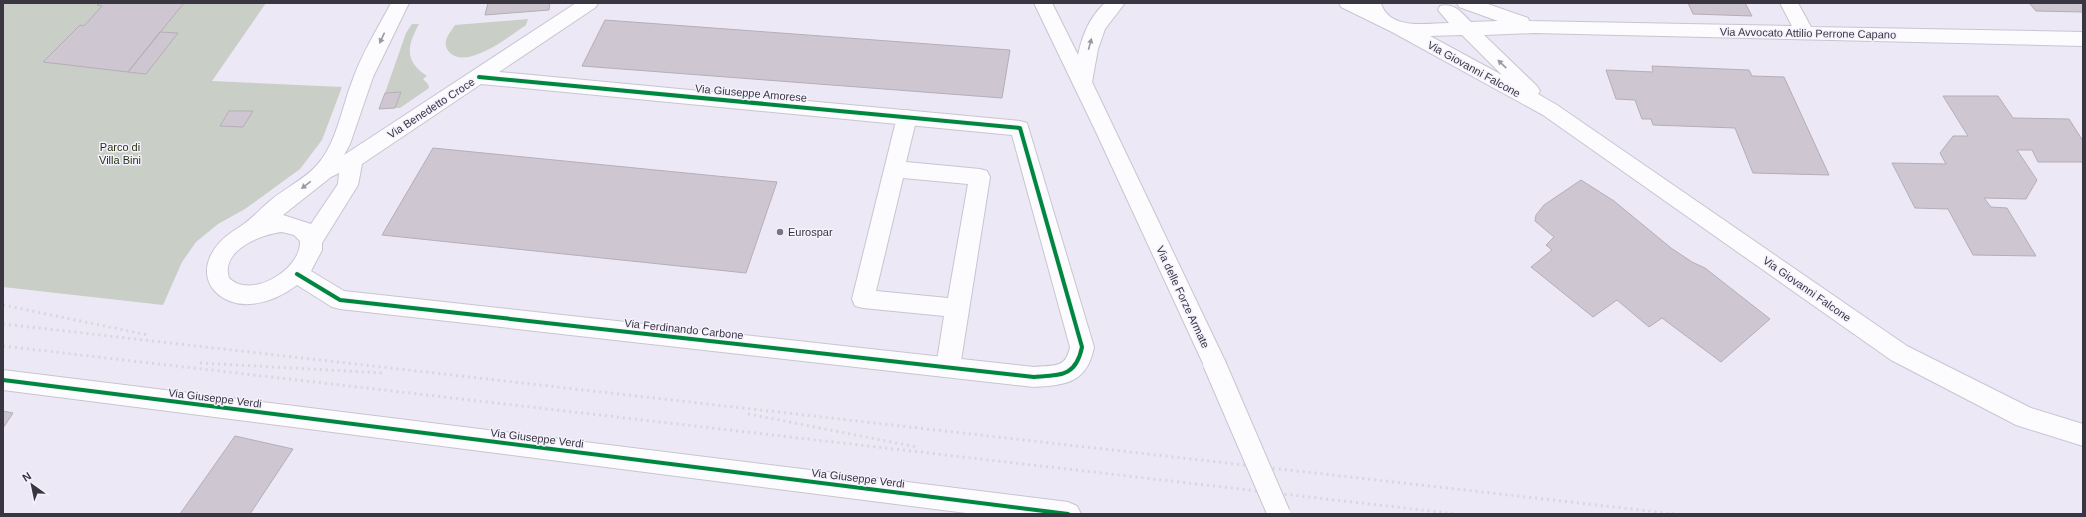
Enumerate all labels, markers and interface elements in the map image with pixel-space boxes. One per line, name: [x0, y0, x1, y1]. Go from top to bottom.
street label: Via Avvocato Attilio Perrone Capano: [1720, 25, 1896, 41]
one-way arrow: [379, 32, 385, 43]
one-way arrow: [1087, 38, 1093, 50]
street label: Via Giovanni Falcone: [1425, 38, 1523, 100]
one-way arrow: [1497, 59, 1507, 69]
street label: Via Benedetto Croce: [385, 75, 477, 141]
street label: Via Giuseppe Amorese: [695, 82, 807, 104]
park label: Parco di Villa Bini: [99, 141, 141, 166]
one-way arrow: [300, 181, 311, 189]
place label: Eurospar: [788, 226, 833, 238]
marker: Eurospar: [775, 227, 785, 237]
street label: Via delle Forze Armate: [1154, 244, 1212, 350]
street label: Via Giovanni Falcone: [1761, 254, 1853, 324]
street label: Via Ferdinando Carbone: [624, 317, 744, 341]
street label: Via Giuseppe Verdi: [168, 386, 262, 410]
street label: Via Giuseppe Verdi: [490, 426, 584, 450]
north arrow: [12, 465, 52, 505]
street label: Via Giuseppe Verdi: [811, 466, 905, 490]
text: N: [20, 469, 33, 484]

